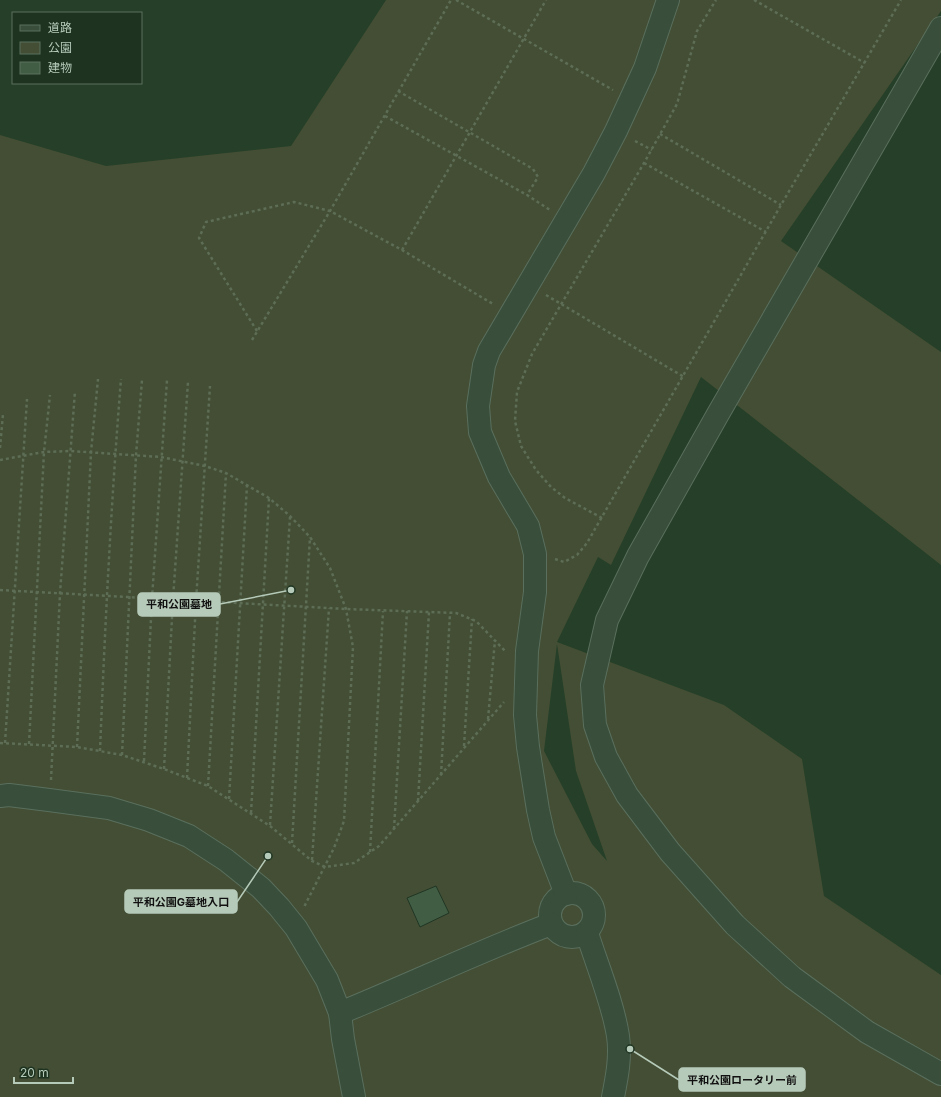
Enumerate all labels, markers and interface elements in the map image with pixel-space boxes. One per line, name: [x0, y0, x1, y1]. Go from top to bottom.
legend: [12, 12, 142, 84]
text: 道路: [48, 20, 72, 35]
text: 公園: [48, 40, 72, 55]
text: 建物: [48, 60, 72, 75]
callout: 平和公園墓地: [138, 593, 220, 616]
text: 平和公園墓地: [146, 597, 212, 611]
callout: 平和公園G墓地入口: [125, 890, 237, 913]
text: 平和公園G墓地入口: [133, 895, 229, 909]
scale bar: [14, 1059, 73, 1085]
text: 20 m: [20, 1065, 49, 1080]
callout: 平和公園ロータリー前: [679, 1068, 805, 1091]
text: 平和公園ロータリー前: [687, 1073, 797, 1087]

